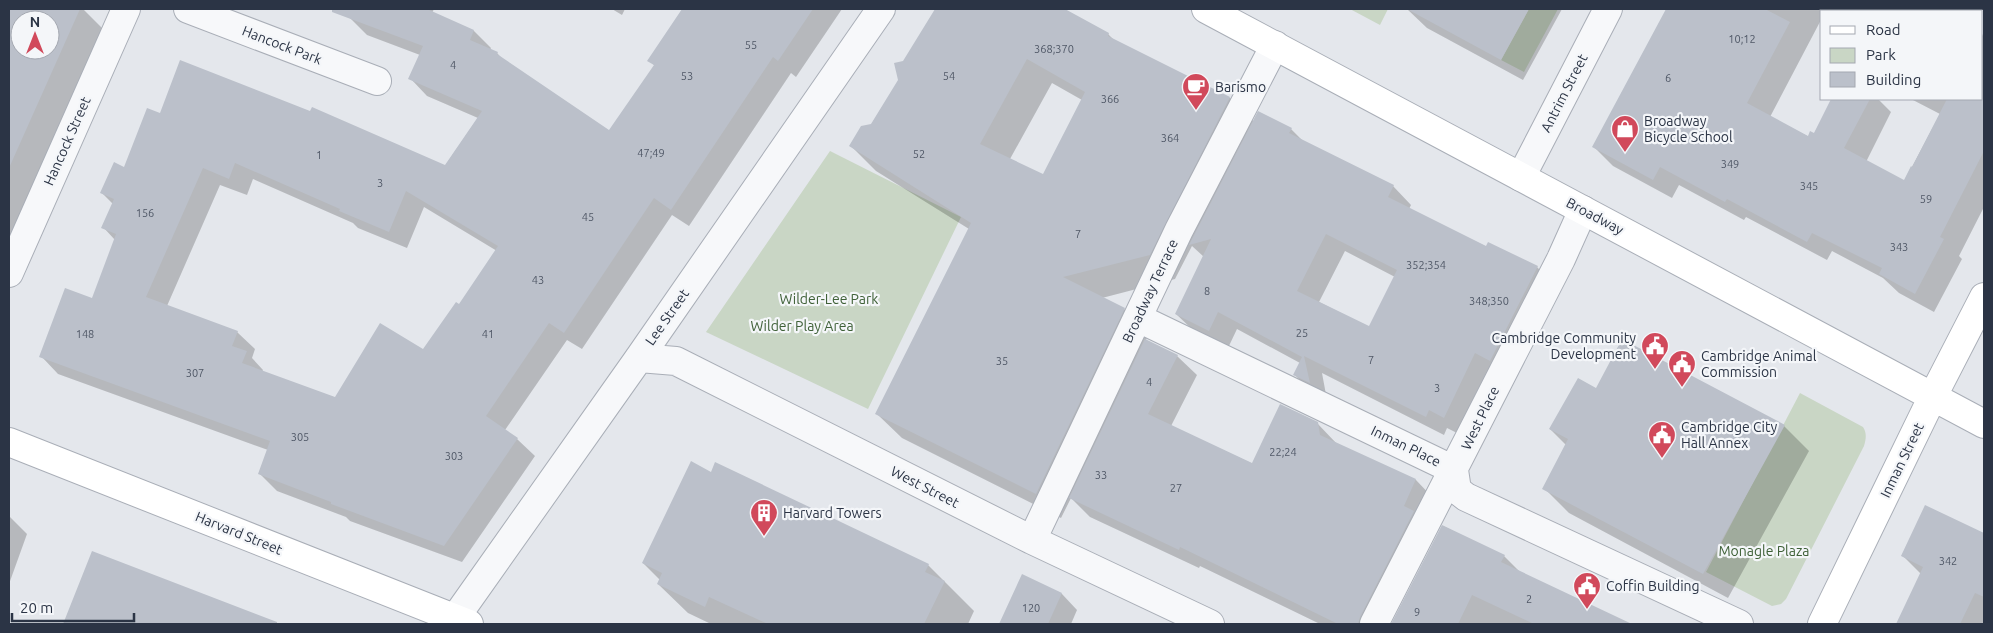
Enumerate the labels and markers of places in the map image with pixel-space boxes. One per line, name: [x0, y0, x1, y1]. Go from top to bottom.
cafe icon: Barismo: [1181, 72, 1211, 111]
place label: Barismo: [1215, 79, 1266, 95]
place label: Broadway Bicycle School: [1644, 113, 1733, 145]
shop icon: Broadway Bicycle School: [1610, 114, 1640, 153]
place label: Cambridge Community Development: [1491, 330, 1636, 362]
public building icon: Cambridge Community Development: [1640, 331, 1670, 370]
place label: Cambridge Animal Commission: [1701, 348, 1817, 380]
public building icon: Cambridge Animal Commission: [1667, 349, 1697, 388]
place label: Cambridge City Hall Annex: [1681, 419, 1777, 451]
public building icon: Cambridge City Hall Annex: [1647, 420, 1677, 459]
building icon: Harvard Towers: [749, 498, 779, 537]
place label: Harvard Towers: [783, 505, 882, 521]
public building icon: Coffin Building: [1572, 571, 1602, 610]
place label: Coffin Building: [1606, 578, 1700, 594]

